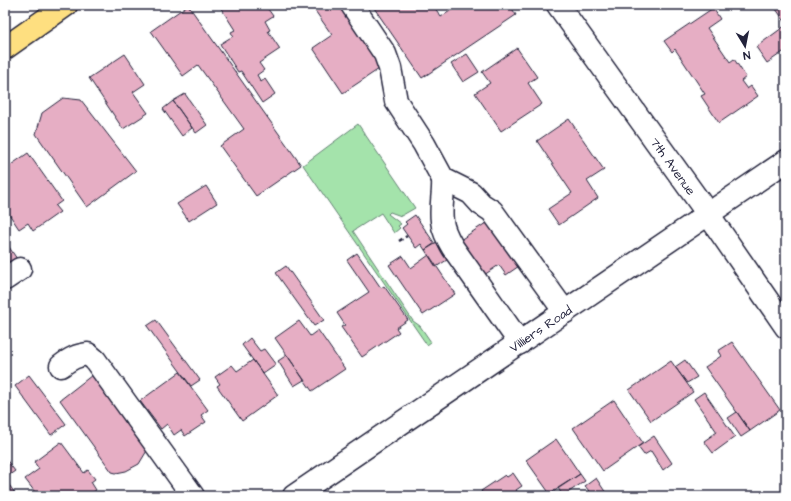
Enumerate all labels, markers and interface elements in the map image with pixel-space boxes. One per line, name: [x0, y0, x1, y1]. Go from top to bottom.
north arrow: [725, 26, 765, 66]
text: N: [742, 47, 751, 63]
street label: 7th Avenue: [646, 134, 700, 199]
street label: Villiers Road: [506, 301, 576, 357]

